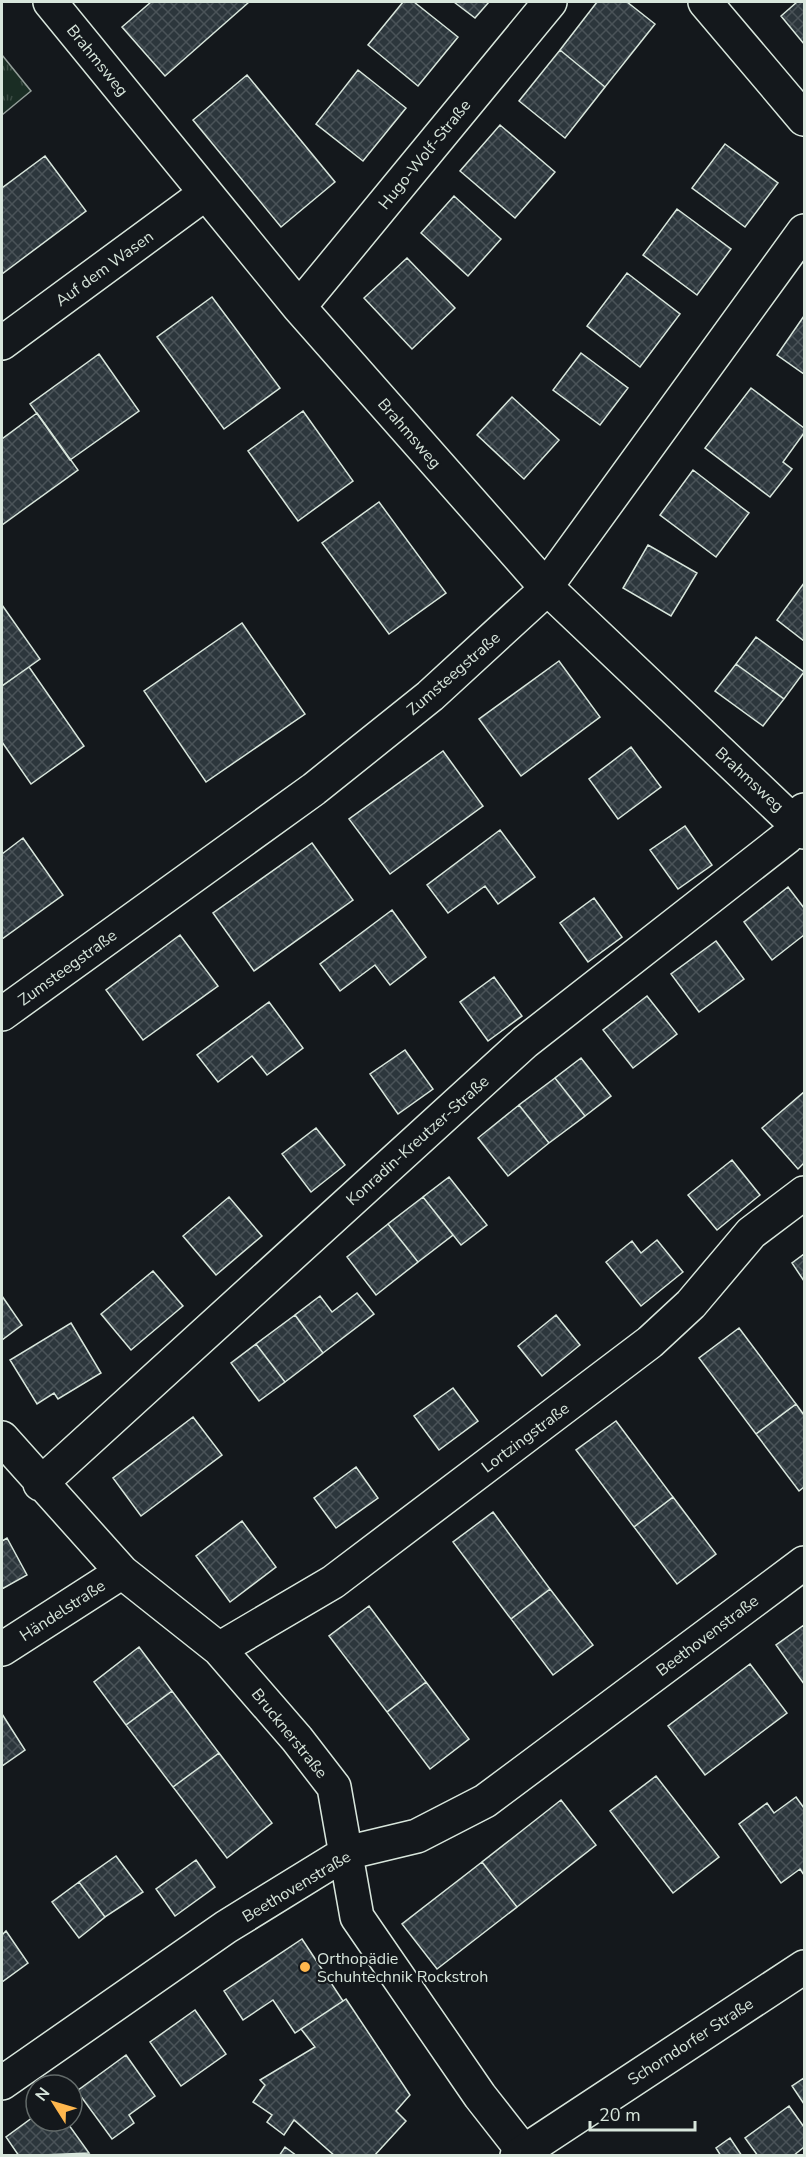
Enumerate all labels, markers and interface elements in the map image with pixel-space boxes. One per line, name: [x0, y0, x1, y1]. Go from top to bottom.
street label: Brahmsweg: [61, 20, 133, 101]
street label: Hugo-Wolf-Straße: [374, 95, 476, 214]
street label: Auf dem Wasen: [51, 226, 158, 312]
street label: Brahmsweg: [373, 394, 446, 474]
street label: Zumsteegstraße: [402, 627, 505, 720]
street label: Brahmsweg: [710, 742, 788, 817]
street label: Zumsteegstraße: [14, 924, 121, 1011]
street label: Konradin-Kreutzer-Straße: [342, 1071, 494, 1211]
street label: Lortzingstraße: [477, 1398, 574, 1478]
street label: Händelstraße: [15, 1575, 110, 1647]
street label: Beethovenstraße: [652, 1590, 763, 1682]
street label: Brucknerstraße: [246, 1684, 332, 1783]
street label: Beethovenstraße: [238, 1846, 355, 1928]
place label: Orthopädie Schuhtechnik Rockstroh: [317, 1948, 488, 1988]
marker: Orthopädie Schuhtechnik Rockstroh: [298, 1960, 312, 1974]
street label: Schorndorfer Straße: [623, 1993, 758, 2091]
north arrow: [24, 2073, 84, 2133]
text: N: [30, 2083, 55, 2106]
scale bar: [590, 2094, 695, 2132]
text: 20 m: [599, 2103, 641, 2127]

